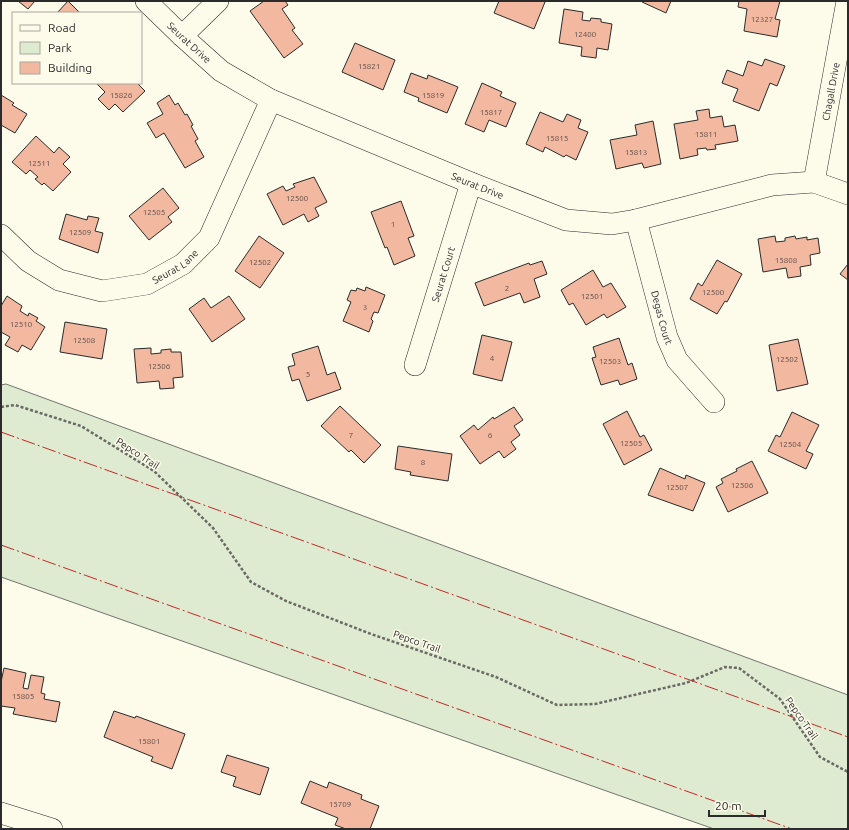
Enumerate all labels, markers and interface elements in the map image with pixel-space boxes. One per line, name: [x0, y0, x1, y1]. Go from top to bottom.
legend: [12, 12, 142, 84]
house number: 12327: [751, 15, 773, 24]
street label: Seurat Drive: [165, 20, 213, 65]
text: Road: [48, 21, 76, 34]
house number: 12400: [574, 30, 597, 39]
text: Park: [48, 41, 72, 54]
text: Building: [48, 61, 92, 74]
house number: 15821: [358, 62, 380, 71]
street label: Chagall Drive: [820, 62, 842, 122]
house number: 15826: [110, 91, 133, 100]
house number: 15819: [422, 91, 444, 100]
house number: 15817: [480, 108, 502, 117]
house number: 15811: [695, 130, 717, 139]
house number: 15815: [546, 134, 568, 143]
house number: 15813: [625, 148, 647, 157]
house number: 12511: [28, 159, 50, 168]
street label: Seurat Drive: [450, 170, 505, 201]
house number: 12500: [286, 194, 309, 203]
house number: 12505: [143, 208, 165, 217]
house number: 1: [391, 220, 395, 229]
house number: 12509: [69, 228, 91, 237]
street label: Seurat Court: [430, 245, 457, 303]
street label: Seurat Lane: [150, 247, 200, 286]
house number: 15808: [775, 256, 798, 265]
house number: 12502: [249, 258, 271, 267]
house number: 2: [505, 284, 509, 293]
house number: 12500: [702, 288, 725, 297]
street label: Degas Court: [649, 289, 675, 347]
house number: 12501: [581, 292, 603, 301]
house number: 3: [363, 303, 367, 312]
house number: 12510: [10, 320, 33, 329]
house number: 12508: [73, 336, 96, 345]
house number: 4: [490, 354, 495, 363]
house number: 12502: [776, 355, 798, 364]
house number: 12503: [599, 357, 621, 366]
house number: 12506: [148, 362, 171, 371]
house number: 5: [306, 370, 310, 379]
house number: 7: [349, 431, 353, 440]
house number: 6: [488, 431, 493, 440]
street label: Pepco Trail: [114, 435, 162, 472]
house number: 12505: [620, 439, 642, 448]
house number: 12504: [779, 440, 802, 449]
house number: 8: [421, 458, 426, 467]
house number: 12506: [731, 481, 754, 490]
house number: 12507: [666, 483, 688, 492]
street label: Pepco Trail: [392, 628, 442, 655]
house number: 15805: [12, 692, 34, 701]
street label: Pepco Trail: [783, 695, 820, 742]
house number: 15801: [138, 737, 160, 746]
scale bar: [709, 792, 765, 818]
text: 20 m: [715, 799, 742, 812]
house number: 15709: [329, 800, 351, 809]

